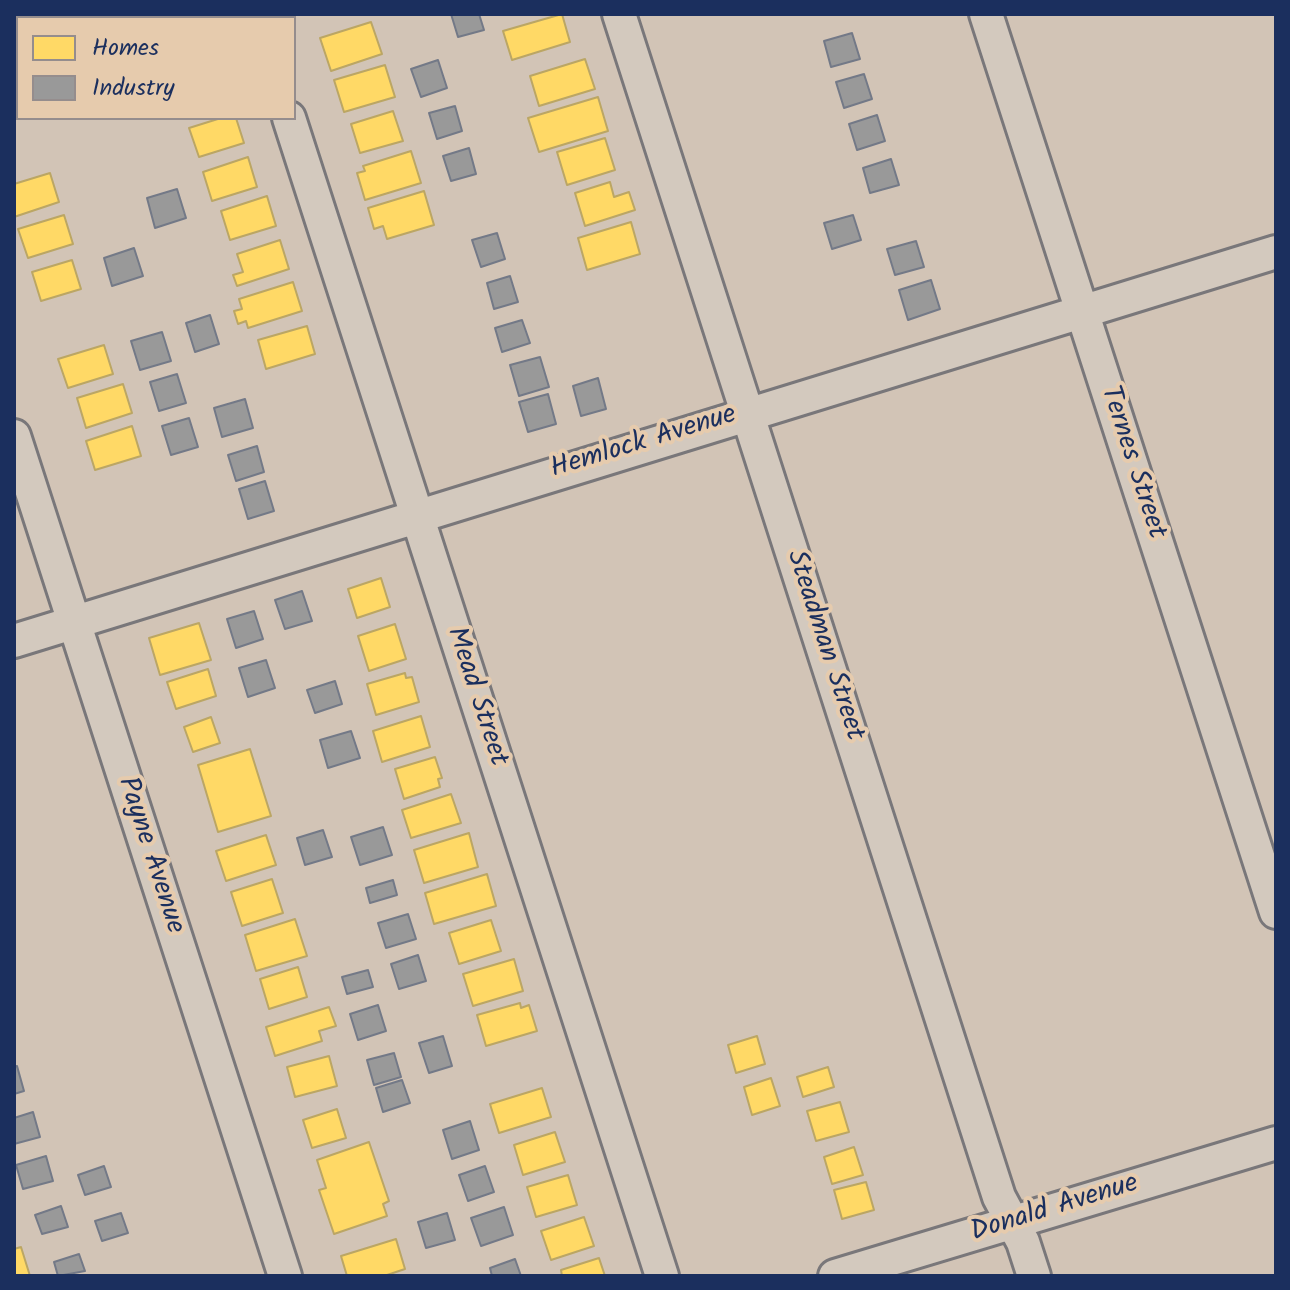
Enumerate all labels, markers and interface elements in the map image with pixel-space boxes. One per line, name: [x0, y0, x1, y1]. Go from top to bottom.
legend: [16, 16, 296, 120]
text: Homes: [92, 29, 159, 68]
text: Industry: [92, 69, 174, 108]
street label: Ternes Street: [1091, 382, 1171, 544]
street label: Hemlock Avenue: [547, 400, 741, 488]
street label: Steadman Street: [776, 547, 870, 745]
street label: Mead Street: [437, 623, 513, 771]
street label: Payne Avenue: [108, 773, 190, 939]
street label: Donald Avenue: [967, 1169, 1143, 1251]

